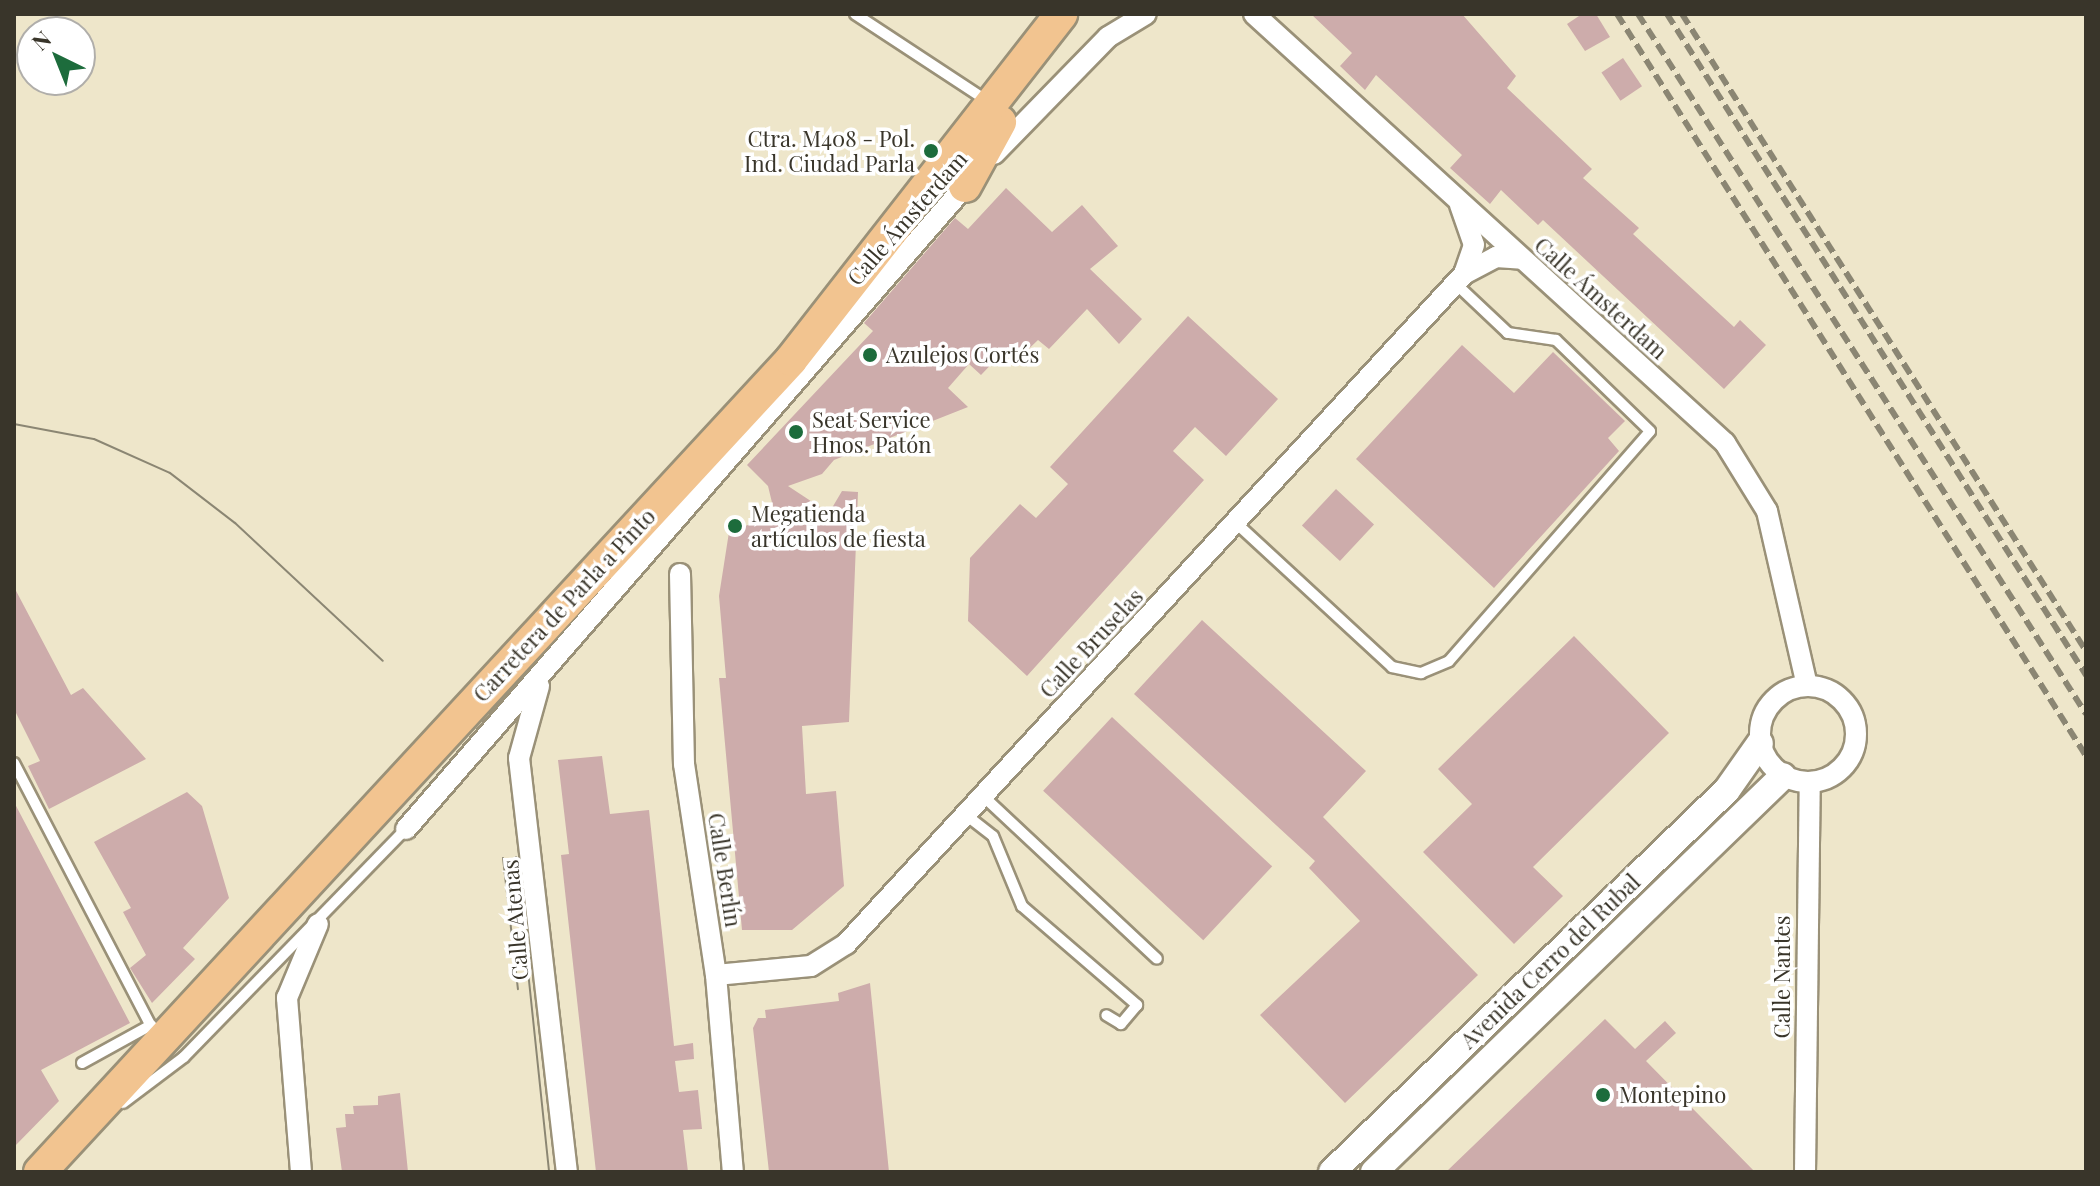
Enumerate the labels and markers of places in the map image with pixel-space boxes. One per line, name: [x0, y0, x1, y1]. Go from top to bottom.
place label: Ctra. M408 - Pol. Ind. Ciudad Parla: [744, 125, 915, 176]
marker: Ctra. M408 - Pol. Ind. Ciudad Parla: [922, 142, 940, 160]
place label: Azulejos Cortés: [886, 342, 1039, 368]
marker: Azulejos Cortés: [861, 346, 879, 364]
place label: Seat Service Hnos. Patón: [812, 406, 931, 458]
marker: Seat Service Hnos. Patón: [787, 423, 805, 441]
place label: Megatienda artículos de fiesta: [751, 500, 926, 552]
marker: Megatienda artículos de fiesta: [726, 517, 744, 535]
place label: Montepino: [1619, 1082, 1726, 1108]
marker: Montepino: [1594, 1086, 1612, 1104]

